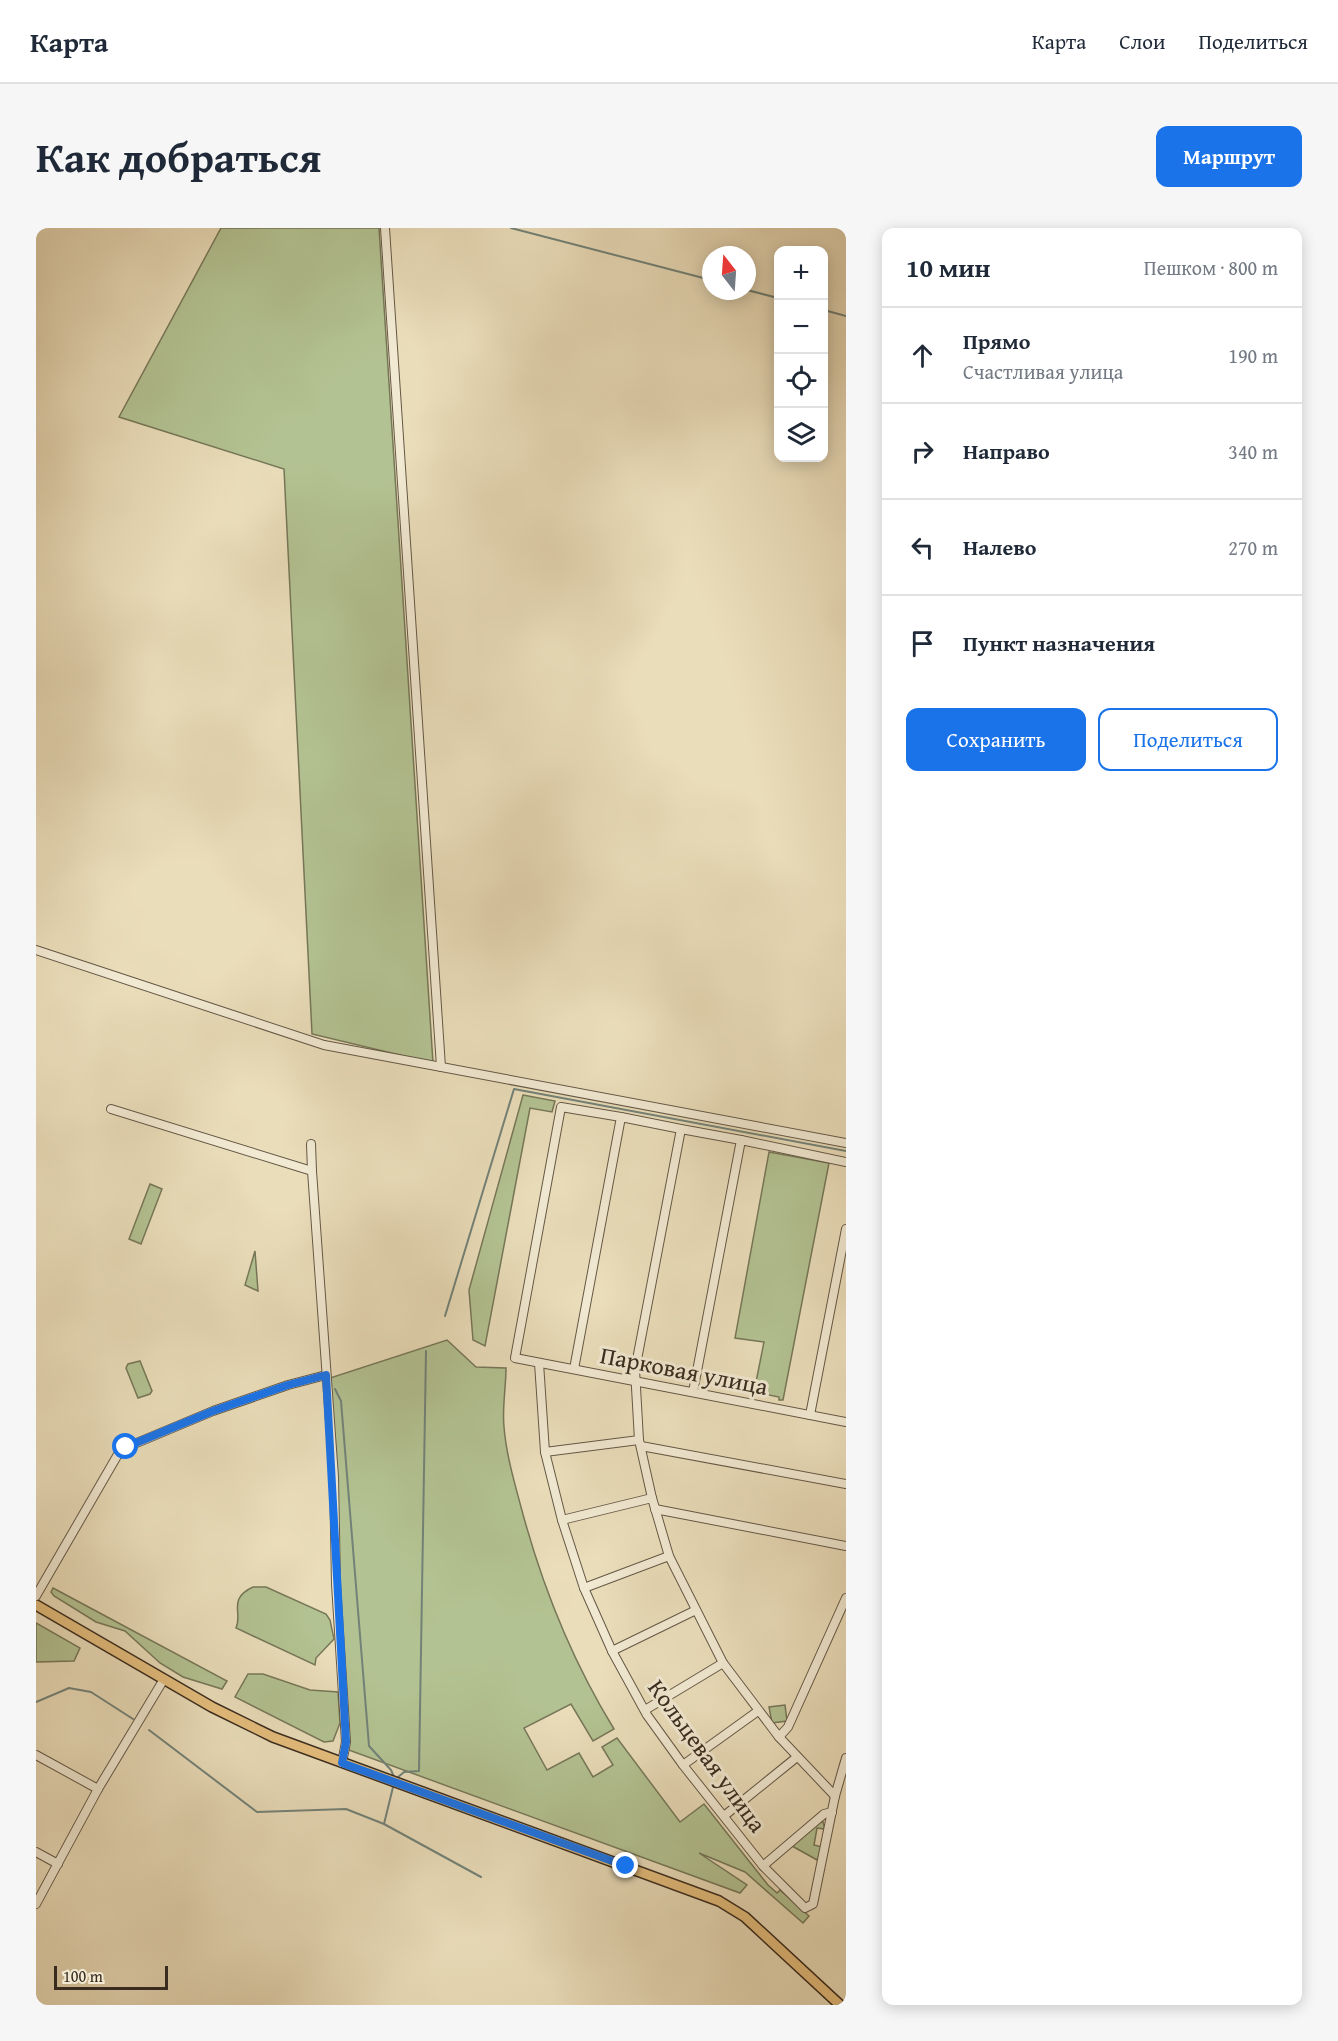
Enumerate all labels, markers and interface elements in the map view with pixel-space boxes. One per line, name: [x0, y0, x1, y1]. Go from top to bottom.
text: Карта: [30, 21, 108, 62]
text: Карта: [1032, 26, 1086, 57]
text: Слои: [1119, 26, 1165, 57]
text: Поделиться: [1198, 26, 1308, 57]
text: Как добраться: [36, 126, 321, 187]
button: Маршрут: [1156, 126, 1302, 187]
north arrow: [702, 246, 756, 300]
map controls: [774, 246, 828, 462]
button: +: [774, 246, 828, 300]
text: 10 мин: [906, 248, 991, 287]
text: Пешком · 800 m: [1144, 253, 1278, 282]
button: −: [774, 300, 828, 354]
text: Прямо: [963, 325, 1030, 357]
icon: ahead: [906, 339, 939, 372]
text: 190 m: [1228, 341, 1278, 370]
button: locate: [774, 354, 828, 408]
text: Счастливая улица: [963, 357, 1123, 386]
button: layers: [774, 408, 828, 462]
icon: right: [906, 435, 939, 468]
text: Направо: [963, 435, 1050, 467]
text: 340 m: [1228, 437, 1278, 466]
icon: left: [906, 531, 939, 564]
text: Налево: [963, 531, 1036, 563]
text: 270 m: [1228, 533, 1278, 562]
icon: arrive: [906, 627, 939, 660]
text: Пункт назначения: [963, 627, 1155, 659]
button: Сохранить: [906, 708, 1086, 771]
button: Поделиться: [1098, 708, 1278, 771]
street label: Парковая улица: [597, 1337, 771, 1404]
route start: [112, 1433, 138, 1459]
street label: Кольцевая улица: [640, 1672, 775, 1840]
route end: [612, 1852, 638, 1878]
scale bar: [54, 1963, 168, 1990]
text: 100 m: [63, 1964, 103, 1988]

